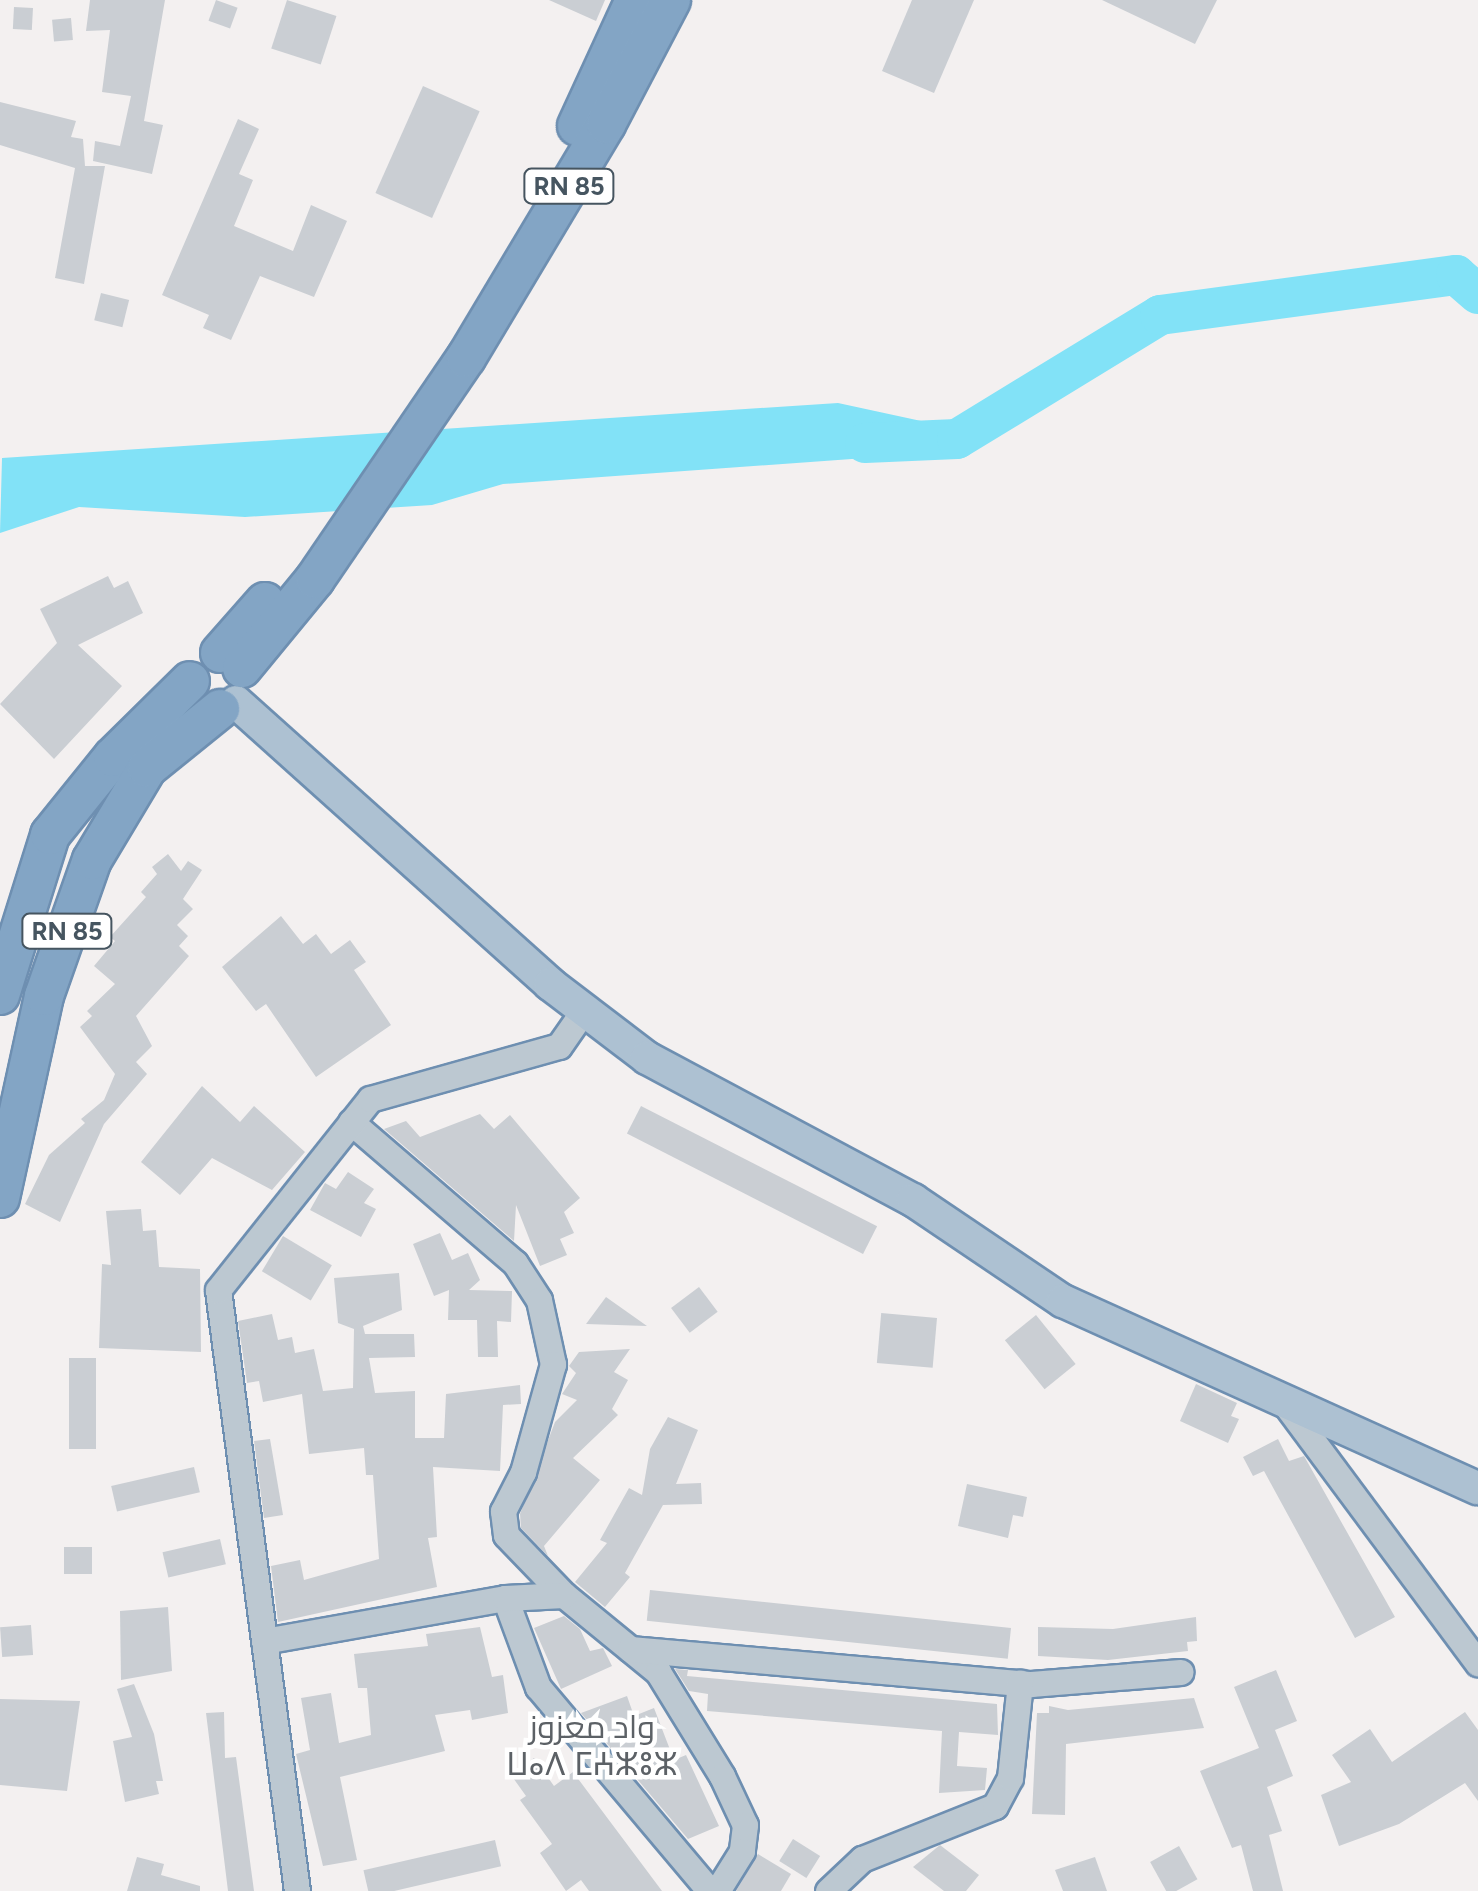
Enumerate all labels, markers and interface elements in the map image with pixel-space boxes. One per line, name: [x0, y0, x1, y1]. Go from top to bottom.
road number: RN 85: [522, 166, 616, 206]
road number: RN 85: [20, 911, 114, 951]
district label: واد معزوز ⵡⴰⴷ ⵎⵄⵣⵓⵣ: [506, 1709, 678, 1784]

